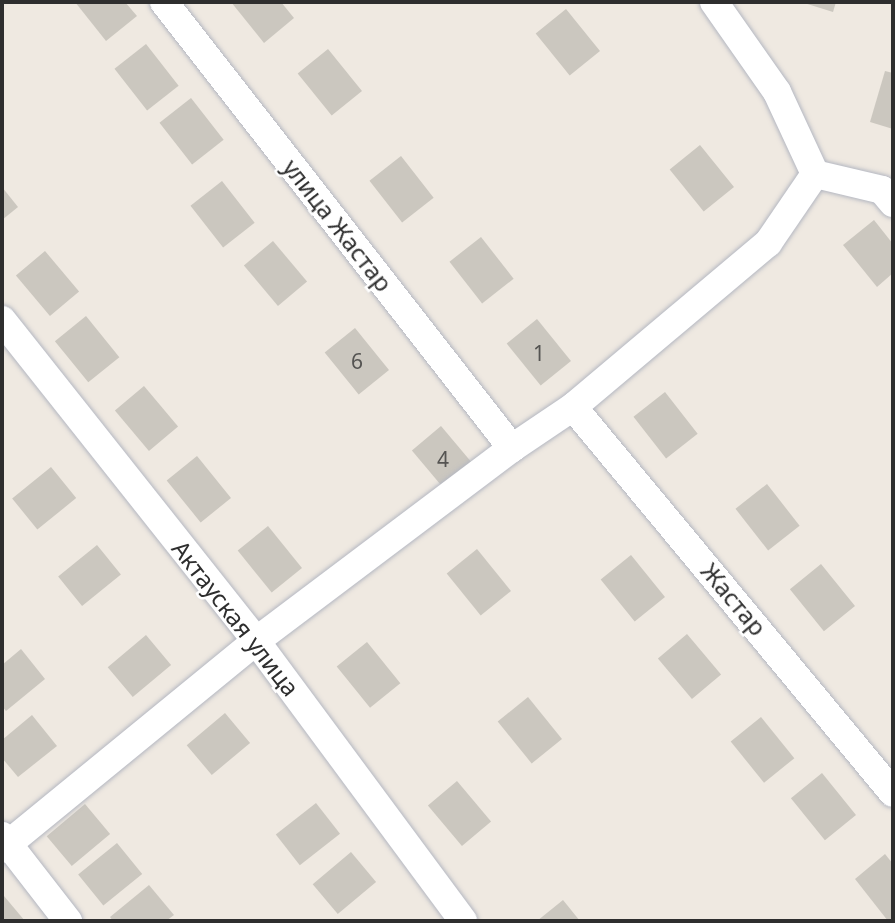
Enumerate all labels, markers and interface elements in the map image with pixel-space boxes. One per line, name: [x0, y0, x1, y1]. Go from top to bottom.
street label: улица Жастар: [277, 153, 399, 297]
house number: 1: [533, 340, 545, 366]
house number: 6: [351, 348, 363, 374]
house number: 4: [437, 446, 449, 472]
street label: Актауская улица: [166, 535, 306, 701]
street label: Жастар: [695, 557, 773, 641]

